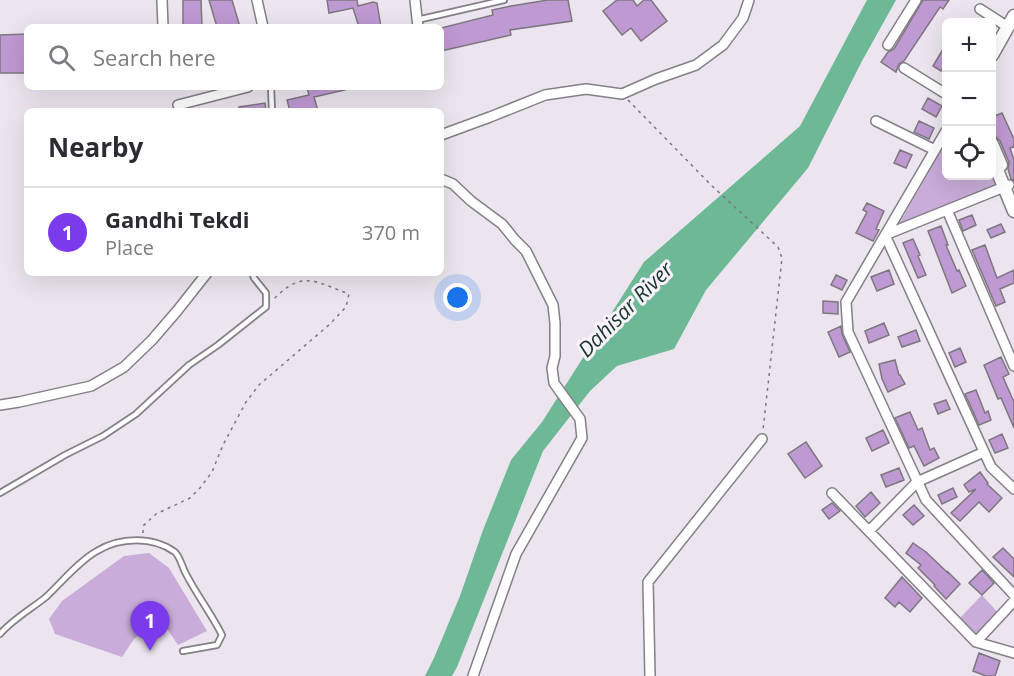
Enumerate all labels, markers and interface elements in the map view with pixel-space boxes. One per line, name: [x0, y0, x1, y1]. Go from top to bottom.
map controls: [942, 18, 996, 180]
button: +: [942, 18, 996, 72]
search box: [24, 24, 444, 90]
icon: search: [45, 41, 78, 74]
text: Search here: [93, 42, 216, 72]
button: −: [942, 72, 996, 126]
button: locate: [942, 126, 996, 180]
text: Nearby: [48, 129, 143, 165]
text: Gandhi Tekdi: [105, 204, 250, 234]
text: 1: [62, 219, 73, 246]
text: 370 m: [362, 219, 420, 246]
text: Place: [105, 234, 154, 261]
water label: Dahisar River: [571, 255, 679, 363]
your location: [443, 283, 472, 312]
pin: 1: [130, 602, 170, 651]

